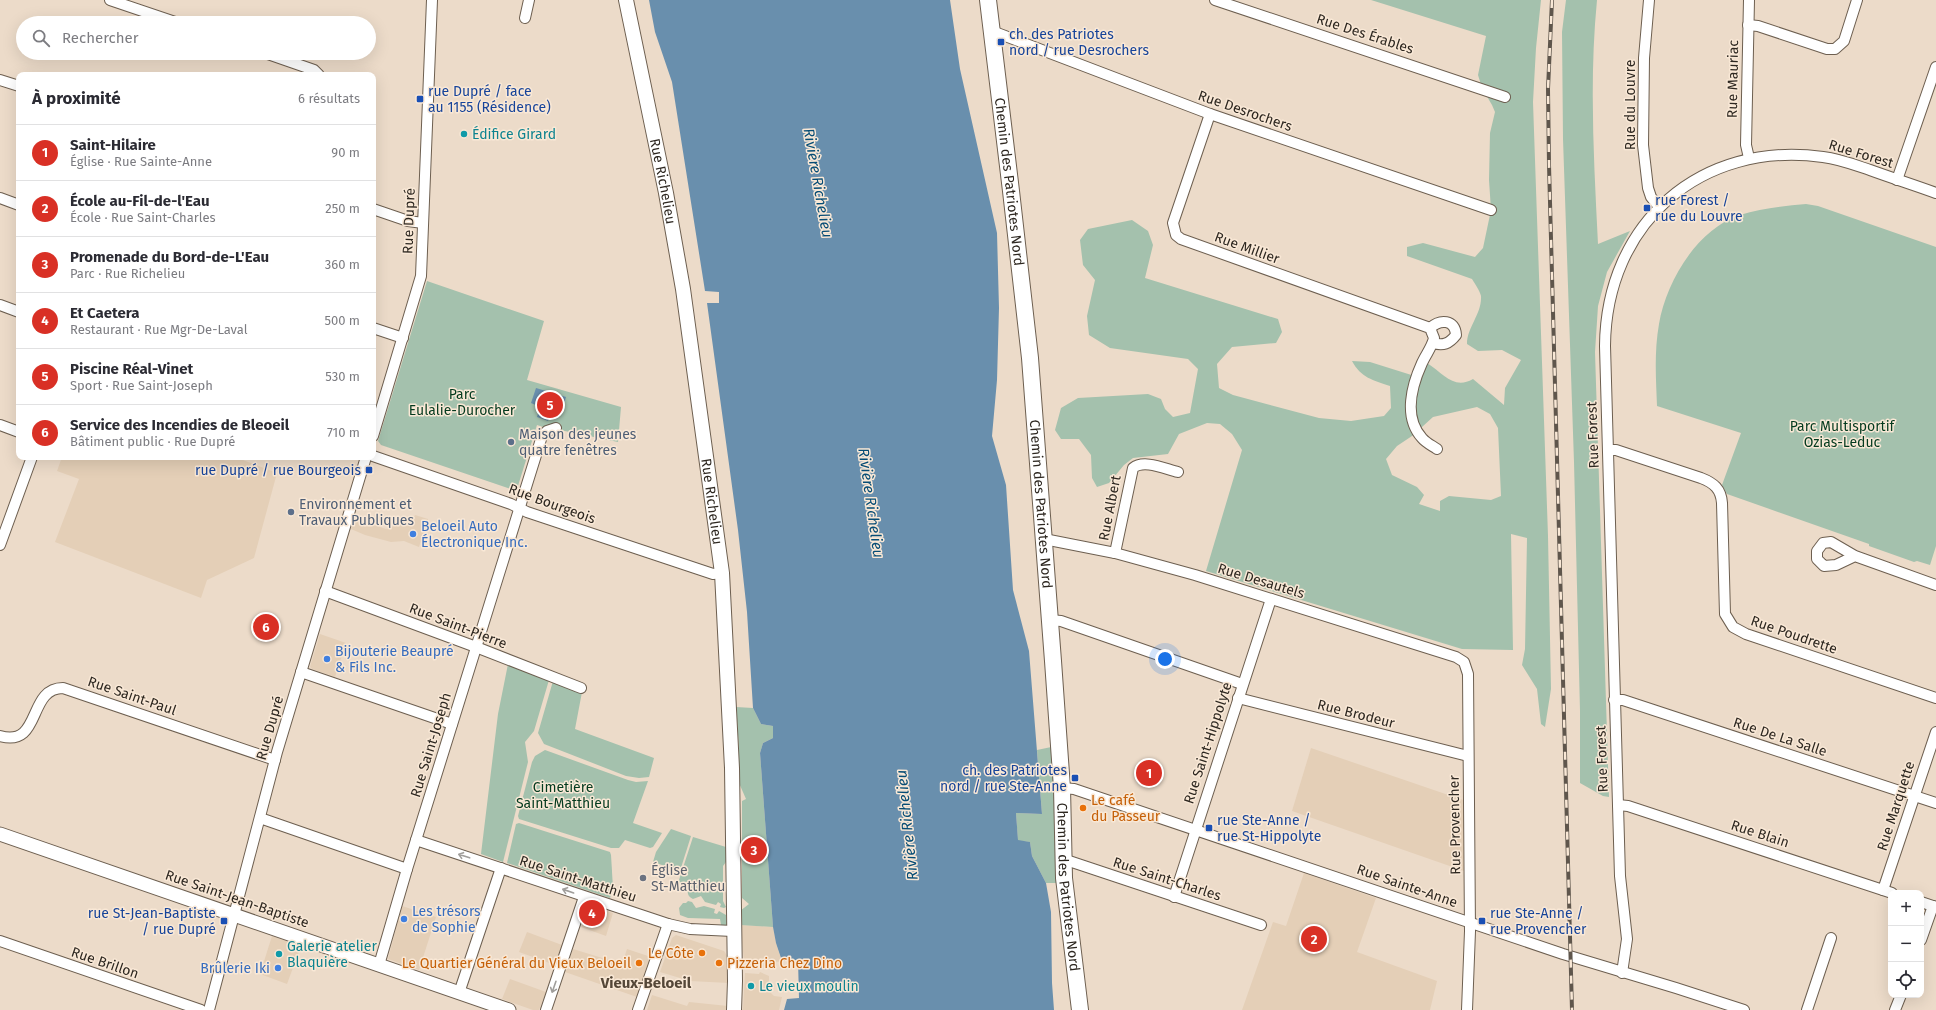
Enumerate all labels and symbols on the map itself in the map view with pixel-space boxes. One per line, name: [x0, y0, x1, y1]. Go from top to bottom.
street label: Rue Des Érables: [1314, 9, 1417, 58]
place label: ch. des Patriotes nord / rue Desrochers: [1009, 26, 1149, 59]
marker: ch. des Patriotes nord / rue Desrochers: [996, 37, 1006, 47]
street label: Rue Mauriac: [1724, 39, 1742, 118]
street label: Rue du Louvre: [1622, 60, 1639, 150]
place label: rue Dupré / face au 1155 (Résidence): [428, 83, 551, 116]
street label: Rue Desrochers: [1196, 87, 1295, 135]
marker: rue Dupré / face au 1155 (Résidence): [415, 94, 425, 104]
street label: Chemin des Patriotes Nord: [991, 97, 1028, 267]
place label: Édifice Girard: [472, 125, 556, 143]
water label: Rivière Richelieu: [800, 127, 836, 239]
marker: Édifice Girard: [459, 129, 469, 139]
street label: Rue Forest: [1827, 136, 1896, 172]
street label: Rue Richelieu: [646, 137, 680, 225]
street label: Rue Dupré: [399, 188, 419, 254]
place label: rue Forest / rue du Louvre: [1655, 192, 1743, 225]
marker: rue Forest / rue du Louvre: [1642, 203, 1652, 213]
street label: Rue Millier: [1212, 228, 1282, 268]
park label: Parc Eulalie-Durocher: [409, 386, 516, 419]
pin: 5: [537, 390, 563, 420]
street label: Rue Forest: [1583, 400, 1603, 469]
park label: Parc Multisportif Ozias-Leduc: [1790, 418, 1896, 451]
street label: Chemin des Patriotes Nord: [1026, 419, 1056, 589]
place label: Maison des jeunes quatre fenêtres: [519, 426, 637, 459]
marker: Maison des jeunes quatre fenêtres: [506, 437, 516, 447]
water label: Rivière Richelieu: [854, 447, 888, 559]
street label: Rue Richelieu: [698, 457, 726, 546]
place label: rue Dupré / rue Bourgeois: [195, 462, 361, 479]
marker: rue Dupré / rue Bourgeois: [364, 465, 374, 475]
street label: Rue Albert: [1095, 473, 1125, 542]
street label: Rue Bourgeois: [506, 480, 598, 528]
place label: Environnement et Travaux Publiques: [299, 496, 414, 529]
marker: Environnement et Travaux Publiques: [286, 507, 296, 517]
place label: Beloeil Auto Électronique Inc.: [421, 518, 528, 551]
marker: Beloeil Auto Électronique Inc.: [408, 529, 418, 539]
street label: Rue Desautels: [1216, 560, 1307, 602]
street label: Rue Saint-Pierre: [407, 600, 509, 652]
pin: 6: [253, 612, 279, 642]
street label: Rue Poudrette: [1748, 612, 1840, 658]
place label: Bijouterie Beaupré & Fils Inc.: [335, 643, 454, 676]
your location: [1155, 649, 1175, 669]
marker: Bijouterie Beaupré & Fils Inc.: [322, 654, 332, 664]
street label: Rue Saint-Paul: [85, 673, 179, 719]
street label: Rue Saint-Hippolyte: [1180, 680, 1236, 806]
street label: Rue Saint-Joseph: [407, 691, 455, 799]
street label: Rue Dupré: [253, 694, 287, 762]
street label: Rue Brodeur: [1316, 696, 1397, 732]
street label: Rue De La Salle: [1731, 714, 1829, 760]
street label: Rue Forest: [1592, 724, 1612, 793]
pin: 1: [1136, 758, 1162, 788]
street label: Rue Marquette: [1874, 759, 1918, 853]
place label: ch. des Patriotes nord / rue Ste-Anne: [940, 762, 1067, 795]
water label: Rivière Richelieu: [892, 769, 922, 881]
marker: ch. des Patriotes nord / rue Ste-Anne: [1070, 773, 1080, 783]
street label: Rue Provencher: [1446, 775, 1464, 875]
park label: Cimetière Saint-Matthieu: [516, 779, 610, 812]
place label: Le café du Passeur: [1091, 792, 1161, 825]
street label: Chemin des Patriotes Nord: [1054, 803, 1084, 972]
marker: Le café du Passeur: [1078, 803, 1088, 813]
place label: rue Ste-Anne / rue St-Hippolyte: [1217, 812, 1321, 845]
street label: Rue Blain: [1729, 817, 1791, 851]
marker: rue Ste-Anne / rue St-Hippolyte: [1204, 823, 1214, 833]
pin: 3: [741, 835, 767, 865]
one-way arrow: [457, 852, 470, 859]
street label: Rue Saint-Matthieu: [517, 852, 639, 906]
street label: Rue Saint-Charles: [1111, 854, 1224, 905]
place label: Église St-Matthieu: [651, 861, 725, 895]
street label: Rue Sainte-Anne: [1354, 861, 1460, 911]
street label: Rue Saint-Jean-Baptiste: [163, 866, 311, 932]
marker: Église St-Matthieu: [638, 873, 648, 883]
one-way arrow: [561, 887, 574, 894]
pin: 4: [579, 898, 605, 928]
place label: Les trésors de Sophie: [412, 903, 481, 936]
place label: rue St-Jean-Baptiste / rue Dupré: [88, 905, 216, 938]
place label: rue Ste-Anne / rue Provencher: [1490, 905, 1587, 938]
marker: Les trésors de Sophie: [399, 914, 409, 924]
marker: rue St-Jean-Baptiste / rue Dupré: [219, 916, 229, 926]
marker: rue Ste-Anne / rue Provencher: [1477, 916, 1487, 926]
pin: 2: [1301, 924, 1327, 954]
place label: Galerie atelier Blaquière: [287, 938, 377, 971]
street label: Rue Brillon: [69, 944, 141, 982]
place label: Le Côte: [648, 945, 694, 962]
marker: Le Côte: [697, 948, 707, 958]
marker: Galerie atelier Blaquière: [274, 949, 284, 959]
place label: Le Quartier Général du Vieux Beloeil: [402, 955, 631, 972]
place label: Pizzeria Chez Dino: [727, 955, 842, 972]
marker: Le Quartier Général du Vieux Beloeil: [634, 958, 644, 968]
marker: Pizzeria Chez Dino: [714, 958, 724, 968]
place label: Brûlerie Iki: [200, 960, 270, 977]
marker: Brûlerie Iki: [273, 963, 283, 973]
district label: Vieux-Beloeil: [600, 974, 692, 992]
place label: Le vieux moulin: [759, 978, 859, 995]
one-way arrow: [550, 980, 557, 993]
marker: Le vieux moulin: [746, 981, 756, 991]

